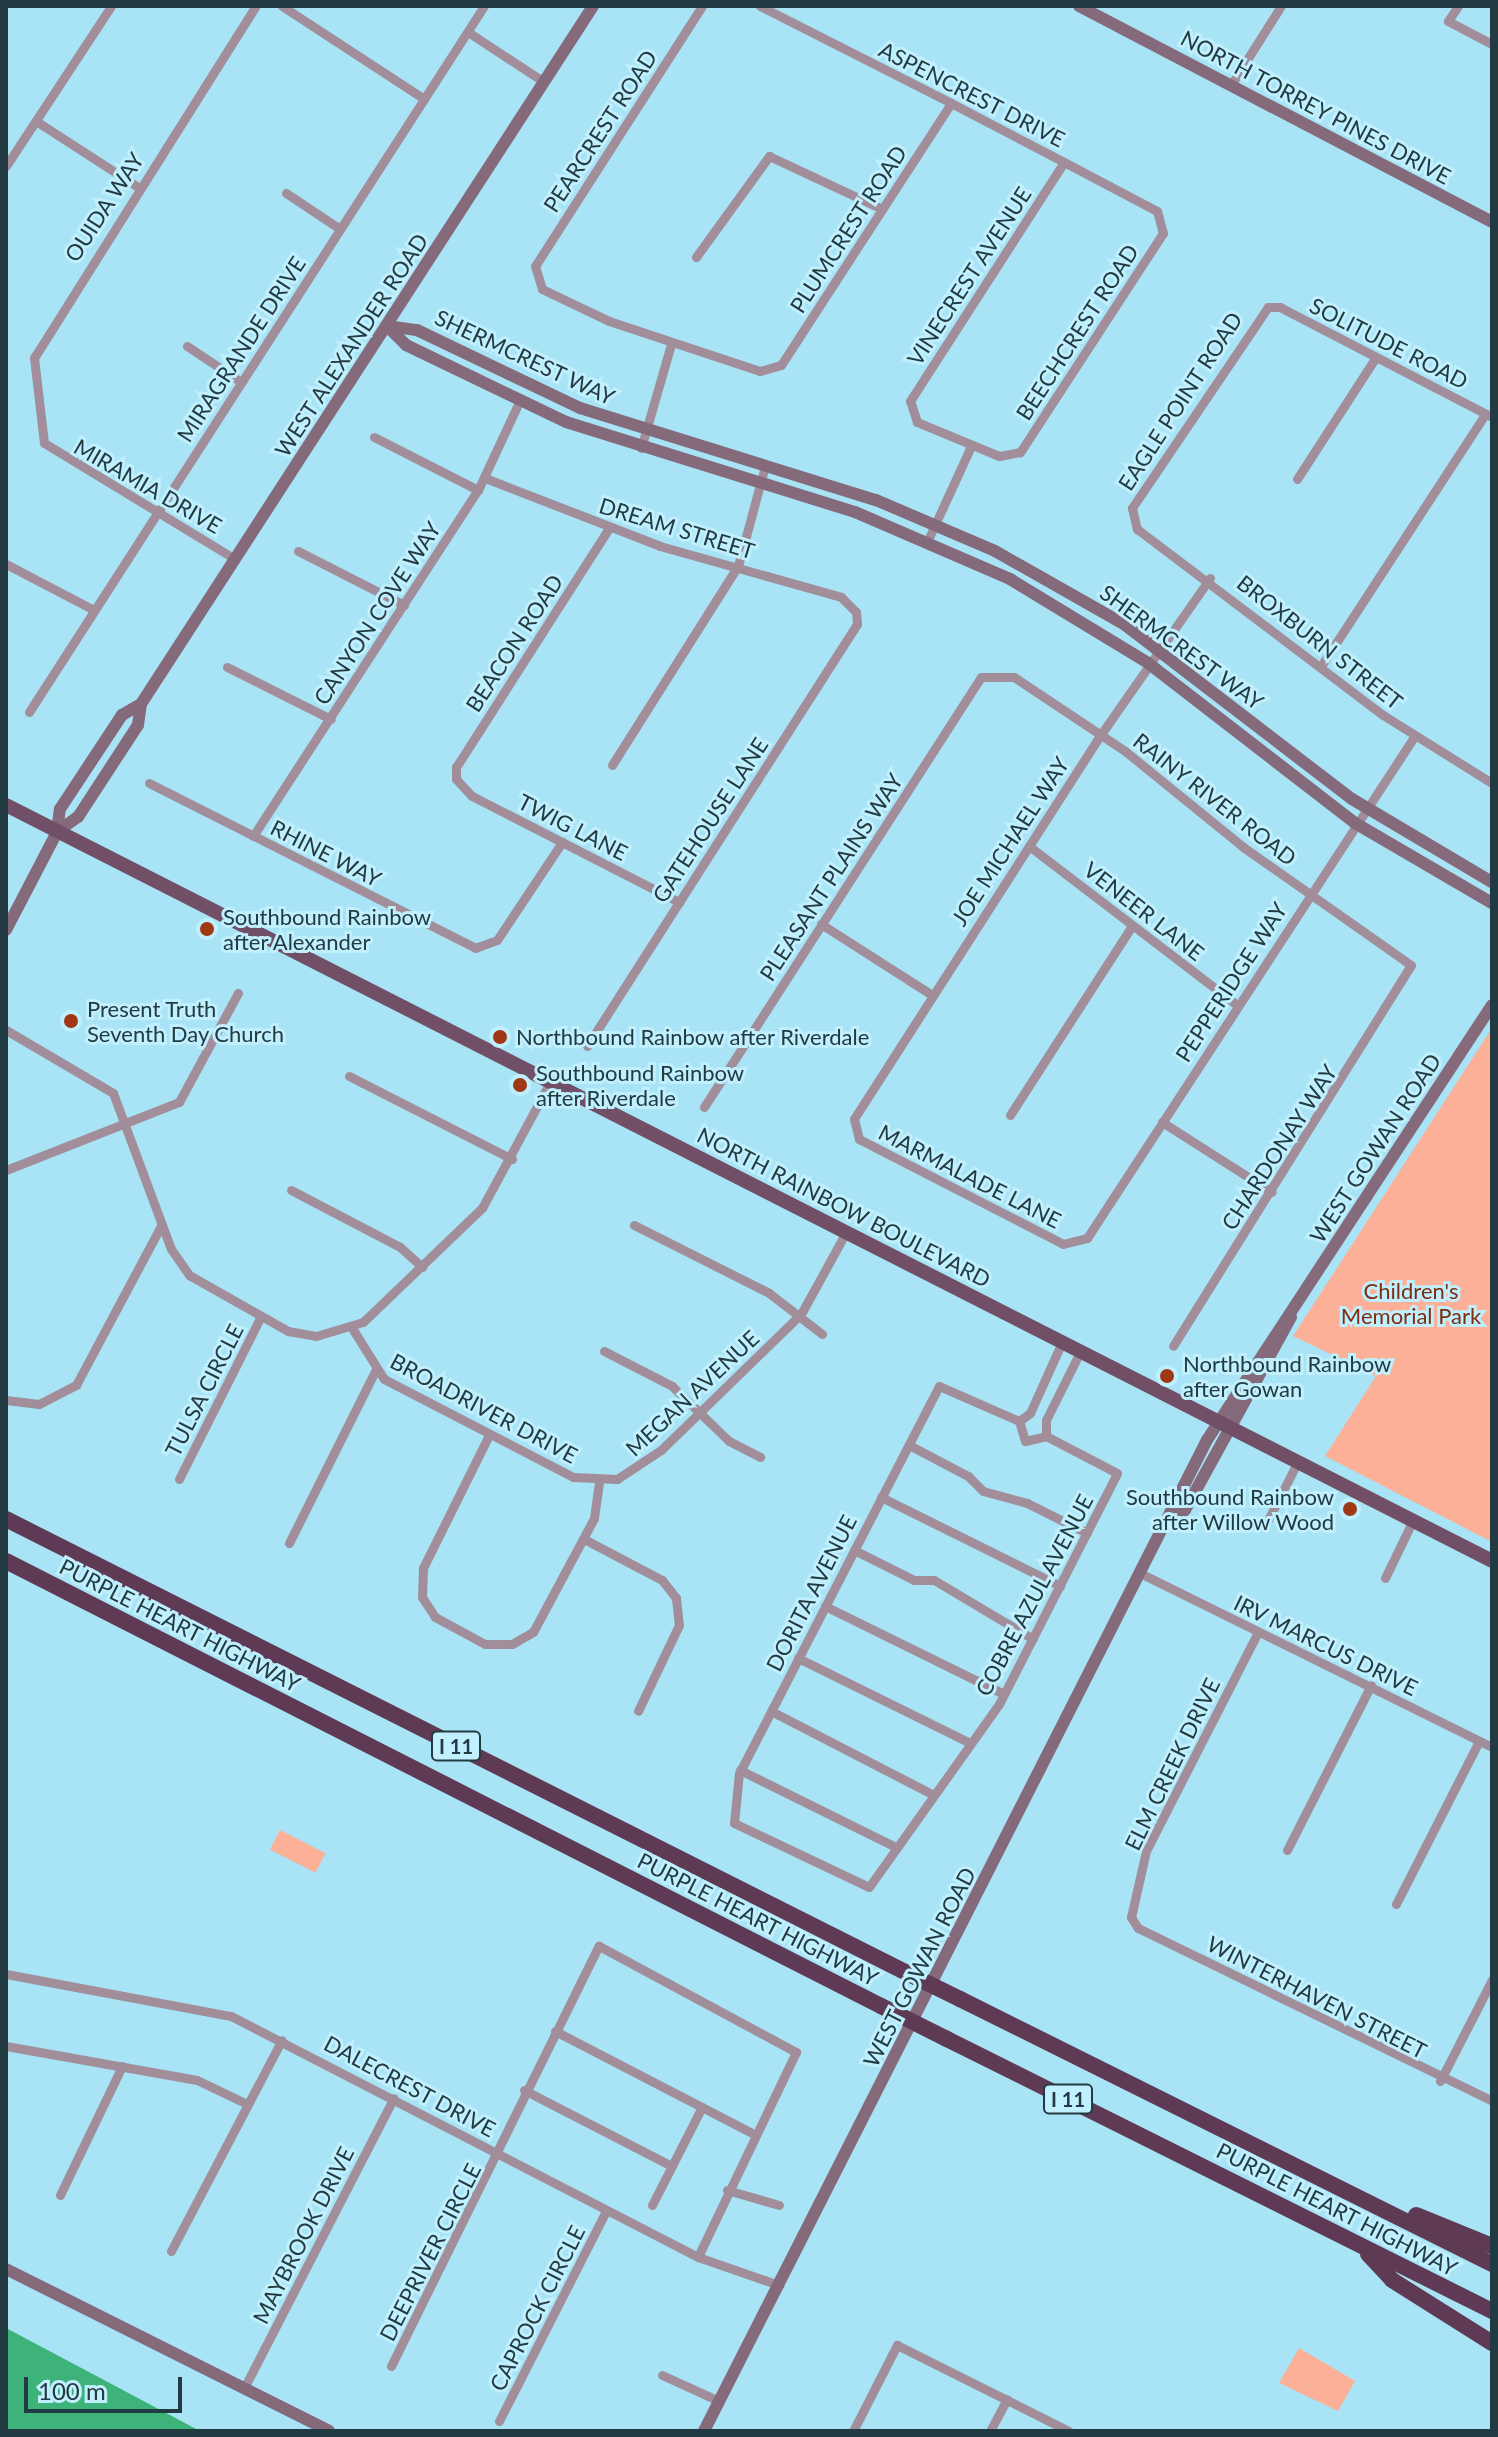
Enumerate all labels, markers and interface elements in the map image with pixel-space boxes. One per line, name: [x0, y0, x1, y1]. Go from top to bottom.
street label: NORTH TORREY PINES DRIVE: [1176, 24, 1456, 190]
street label: ASPENCREST DRIVE: [874, 36, 1070, 152]
street label: PEARCREST ROAD: [538, 45, 662, 217]
street label: PLUMCREST ROAD: [784, 140, 912, 318]
street label: OUIDA WAY: [59, 147, 149, 267]
street label: VINECREST AVENUE: [901, 181, 1037, 371]
street label: WEST ALEXANDER ROAD: [269, 228, 433, 462]
street label: BEECHCREST ROAD: [1010, 239, 1144, 425]
street label: MIRAGRANDE DRIVE: [171, 251, 311, 447]
street label: SOLITUDE ROAD: [1306, 292, 1472, 394]
street label: SHERMCREST WAY: [430, 304, 620, 410]
street label: EAGLE POINT ROAD: [1112, 307, 1248, 495]
street label: MIRAMIA DRIVE: [69, 433, 227, 539]
street label: DREAM STREET: [596, 492, 758, 564]
street label: CANYON COVE WAY: [308, 516, 446, 710]
street label: BEACON ROAD: [460, 569, 568, 717]
street label: BROXBURN STREET: [1232, 569, 1408, 715]
street label: SHERMCREST WAY: [1095, 579, 1269, 715]
street label: RAINY RIVER ROAD: [1128, 727, 1302, 871]
street label: GATEHOUSE LANE: [647, 732, 773, 908]
street label: JOE MICHAEL WAY: [945, 751, 1075, 931]
street label: PLEASANT PLAINS WAY: [754, 768, 908, 986]
street label: TWIG LANE: [514, 788, 632, 866]
street label: RHINE WAY: [266, 814, 386, 892]
street label: VENEER LANE: [1079, 856, 1209, 966]
street label: PEPPERIDGE WAY: [1170, 897, 1292, 1067]
place label: Southbound Rainbow after Alexander: [223, 903, 431, 954]
marker: Southbound Rainbow after Alexander: [198, 920, 216, 938]
place label: Present Truth Seventh Day Church: [87, 995, 284, 1046]
marker: Present Truth Seventh Day Church: [62, 1012, 80, 1030]
place label: Northbound Rainbow after Riverdale: [516, 1024, 870, 1050]
marker: Northbound Rainbow after Riverdale: [491, 1028, 509, 1046]
street label: WEST GOWAN ROAD: [1304, 1048, 1446, 1248]
place label: Southbound Rainbow after Riverdale: [536, 1059, 744, 1110]
street label: CHARDONAY WAY: [1215, 1059, 1343, 1235]
marker: Southbound Rainbow after Riverdale: [511, 1076, 529, 1094]
street label: MARMALADE LANE: [874, 1119, 1066, 1233]
street label: NORTH RAINBOW BOULEVARD: [693, 1121, 995, 1293]
park label: Children's Memorial Park: [1341, 1277, 1481, 1328]
street label: TULSA CIRCLE: [159, 1319, 249, 1461]
street label: MEGAN AVENUE: [620, 1324, 764, 1462]
street label: BROADRIVER DRIVE: [386, 1348, 582, 1468]
place label: Northbound Rainbow after Gowan: [1183, 1350, 1391, 1402]
marker: Northbound Rainbow after Gowan: [1158, 1367, 1176, 1385]
place label: Southbound Rainbow after Willow Wood: [1126, 1483, 1334, 1534]
street label: COBRE AZUL AVENUE: [969, 1489, 1099, 1701]
marker: Southbound Rainbow after Willow Wood: [1341, 1500, 1359, 1518]
street label: DORITA AVENUE: [760, 1510, 862, 1676]
street label: PURPLE HEART HIGHWAY: [55, 1553, 305, 1697]
street label: IRV MARCUS DRIVE: [1230, 1589, 1422, 1701]
street label: ELM CREEK DRIVE: [1119, 1674, 1225, 1854]
road number: I 11: [430, 1730, 482, 1762]
street label: PURPLE HEART HIGHWAY: [633, 1847, 883, 1991]
street label: WEST GOWAN ROAD: [857, 1863, 981, 2071]
street label: WINTERHAVEN STREET: [1203, 1930, 1431, 2064]
street label: DALECREST DRIVE: [320, 2030, 500, 2142]
road number: I 11: [1042, 2083, 1094, 2115]
street label: PURPLE HEART HIGHWAY: [1212, 2137, 1462, 2281]
street label: MAYBROOK DRIVE: [247, 2142, 359, 2328]
street label: DEEPRIVER CIRCLE: [374, 2159, 486, 2345]
street label: CAPROCK CIRCLE: [484, 2221, 590, 2395]
scale bar: [28, 2361, 186, 2411]
text: 100 m: [38, 2376, 106, 2405]

